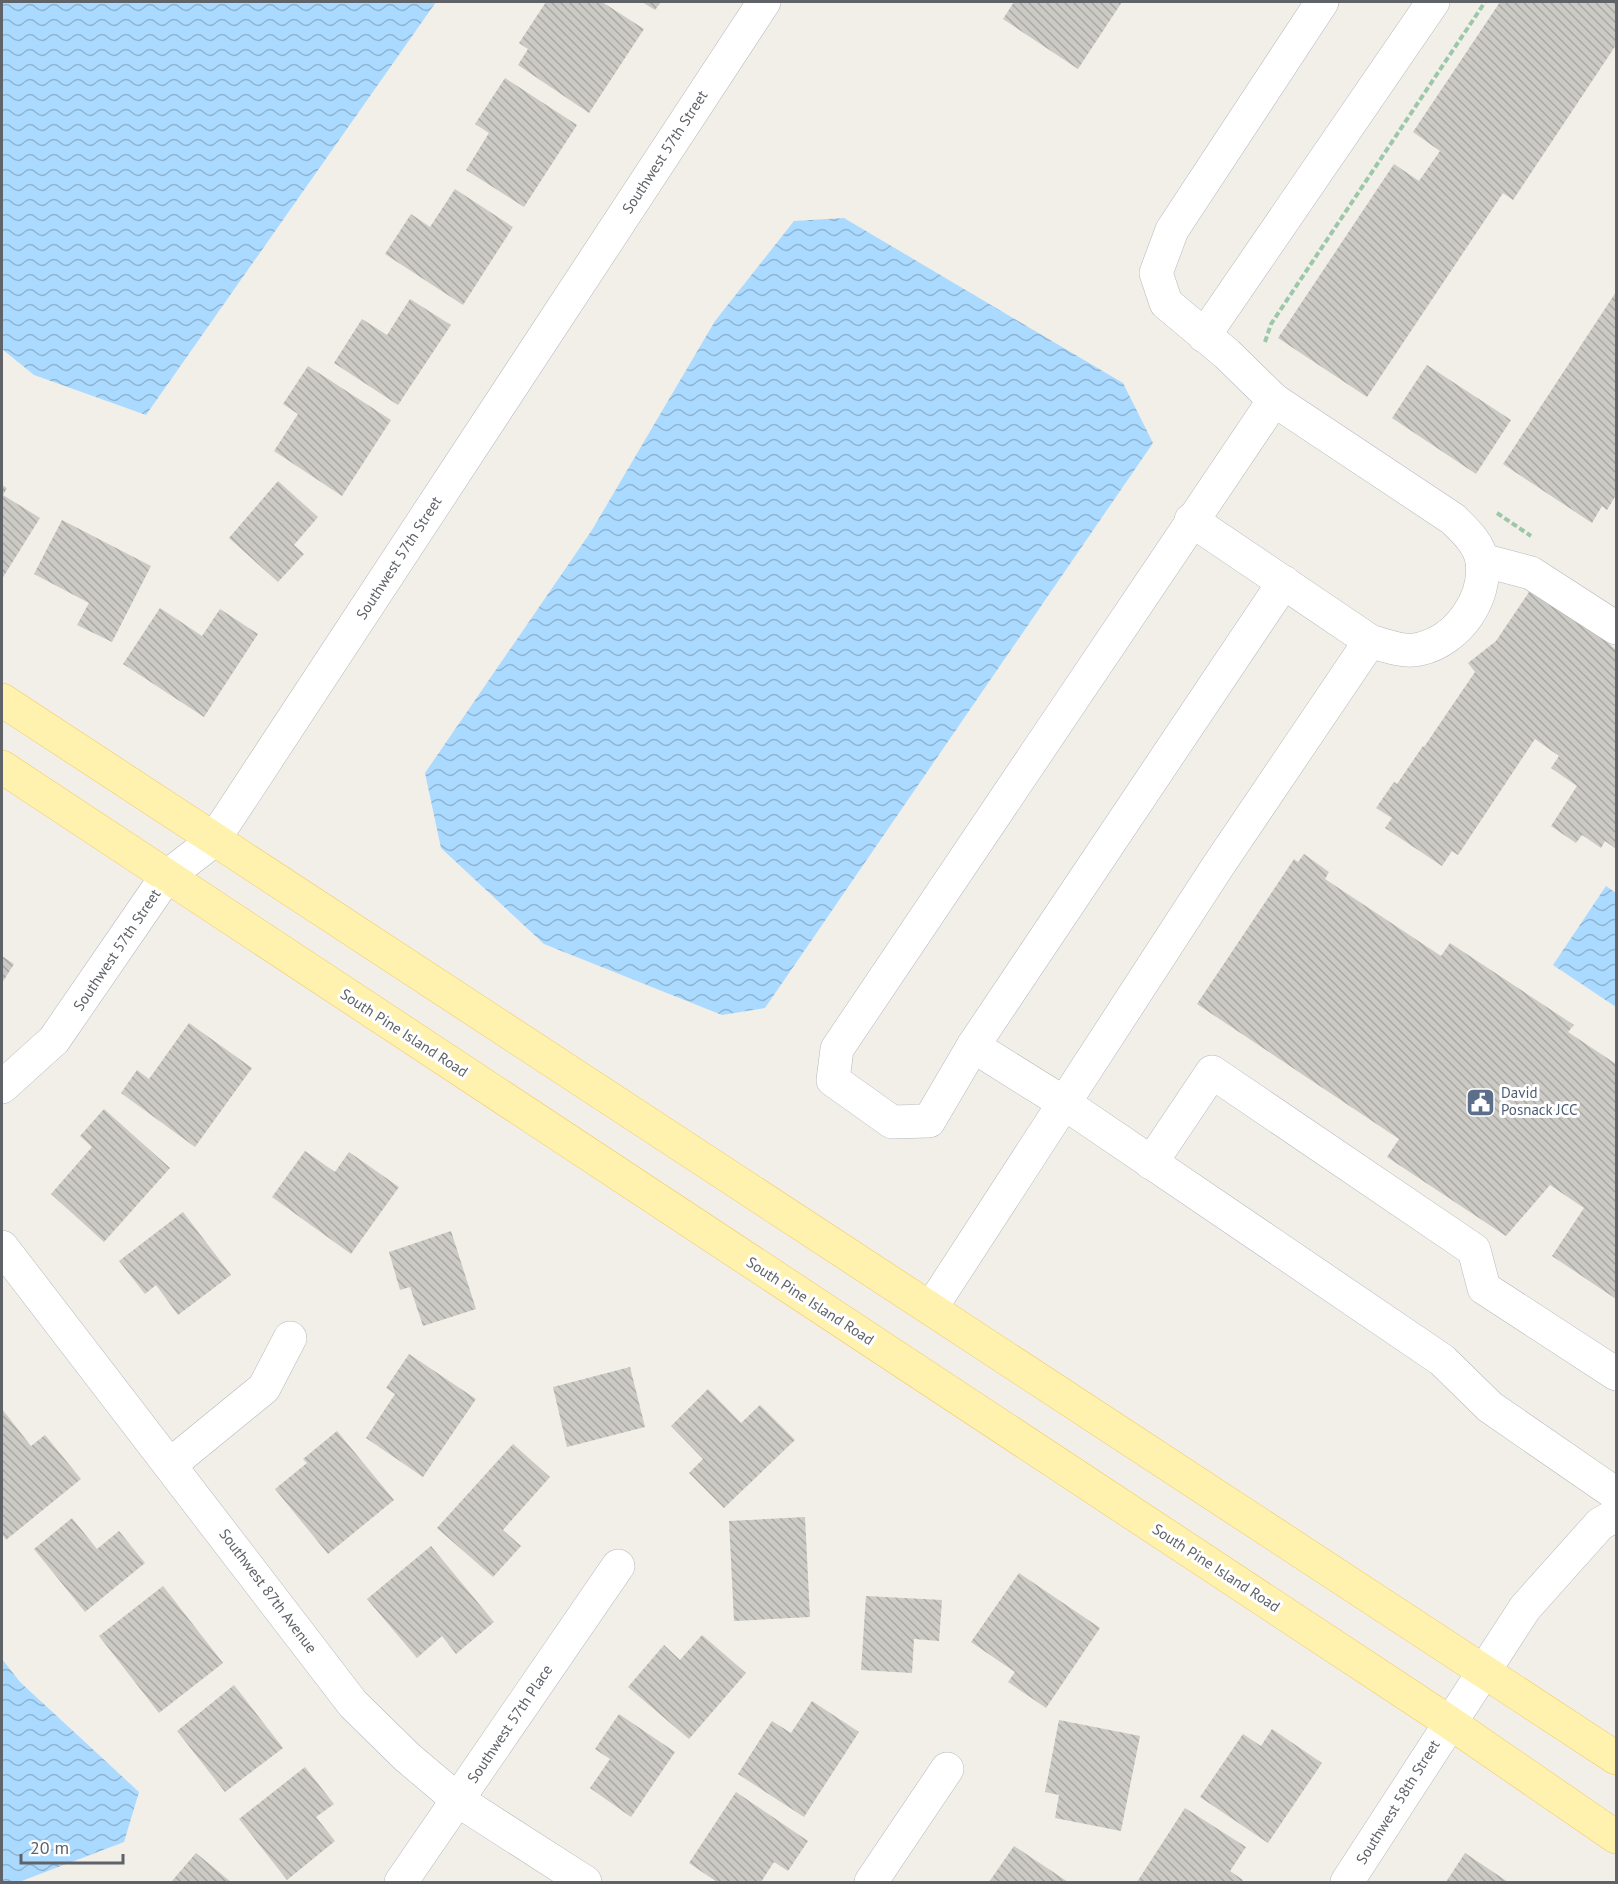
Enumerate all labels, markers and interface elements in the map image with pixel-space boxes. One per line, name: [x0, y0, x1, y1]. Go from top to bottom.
street label: Southwest 57th Street: [618, 87, 711, 217]
street label: Southwest 57th Street: [352, 493, 445, 623]
street label: Southwest 57th Street: [69, 885, 164, 1014]
street label: South Pine Island Road: [337, 984, 472, 1081]
place label: David Posnack JCC: [1501, 1083, 1577, 1119]
public building icon: David Posnack JCC: [1464, 1086, 1496, 1118]
street label: South Pine Island Road: [743, 1252, 878, 1349]
street label: South Pine Island Road: [1149, 1519, 1284, 1616]
street label: Southwest 87th Avenue: [215, 1525, 321, 1657]
street label: Southwest 57th Place: [463, 1661, 556, 1787]
street label: Southwest 58th Street: [1352, 1736, 1444, 1868]
scale bar: [21, 1827, 123, 1865]
text: 20 m: [30, 1836, 69, 1859]

